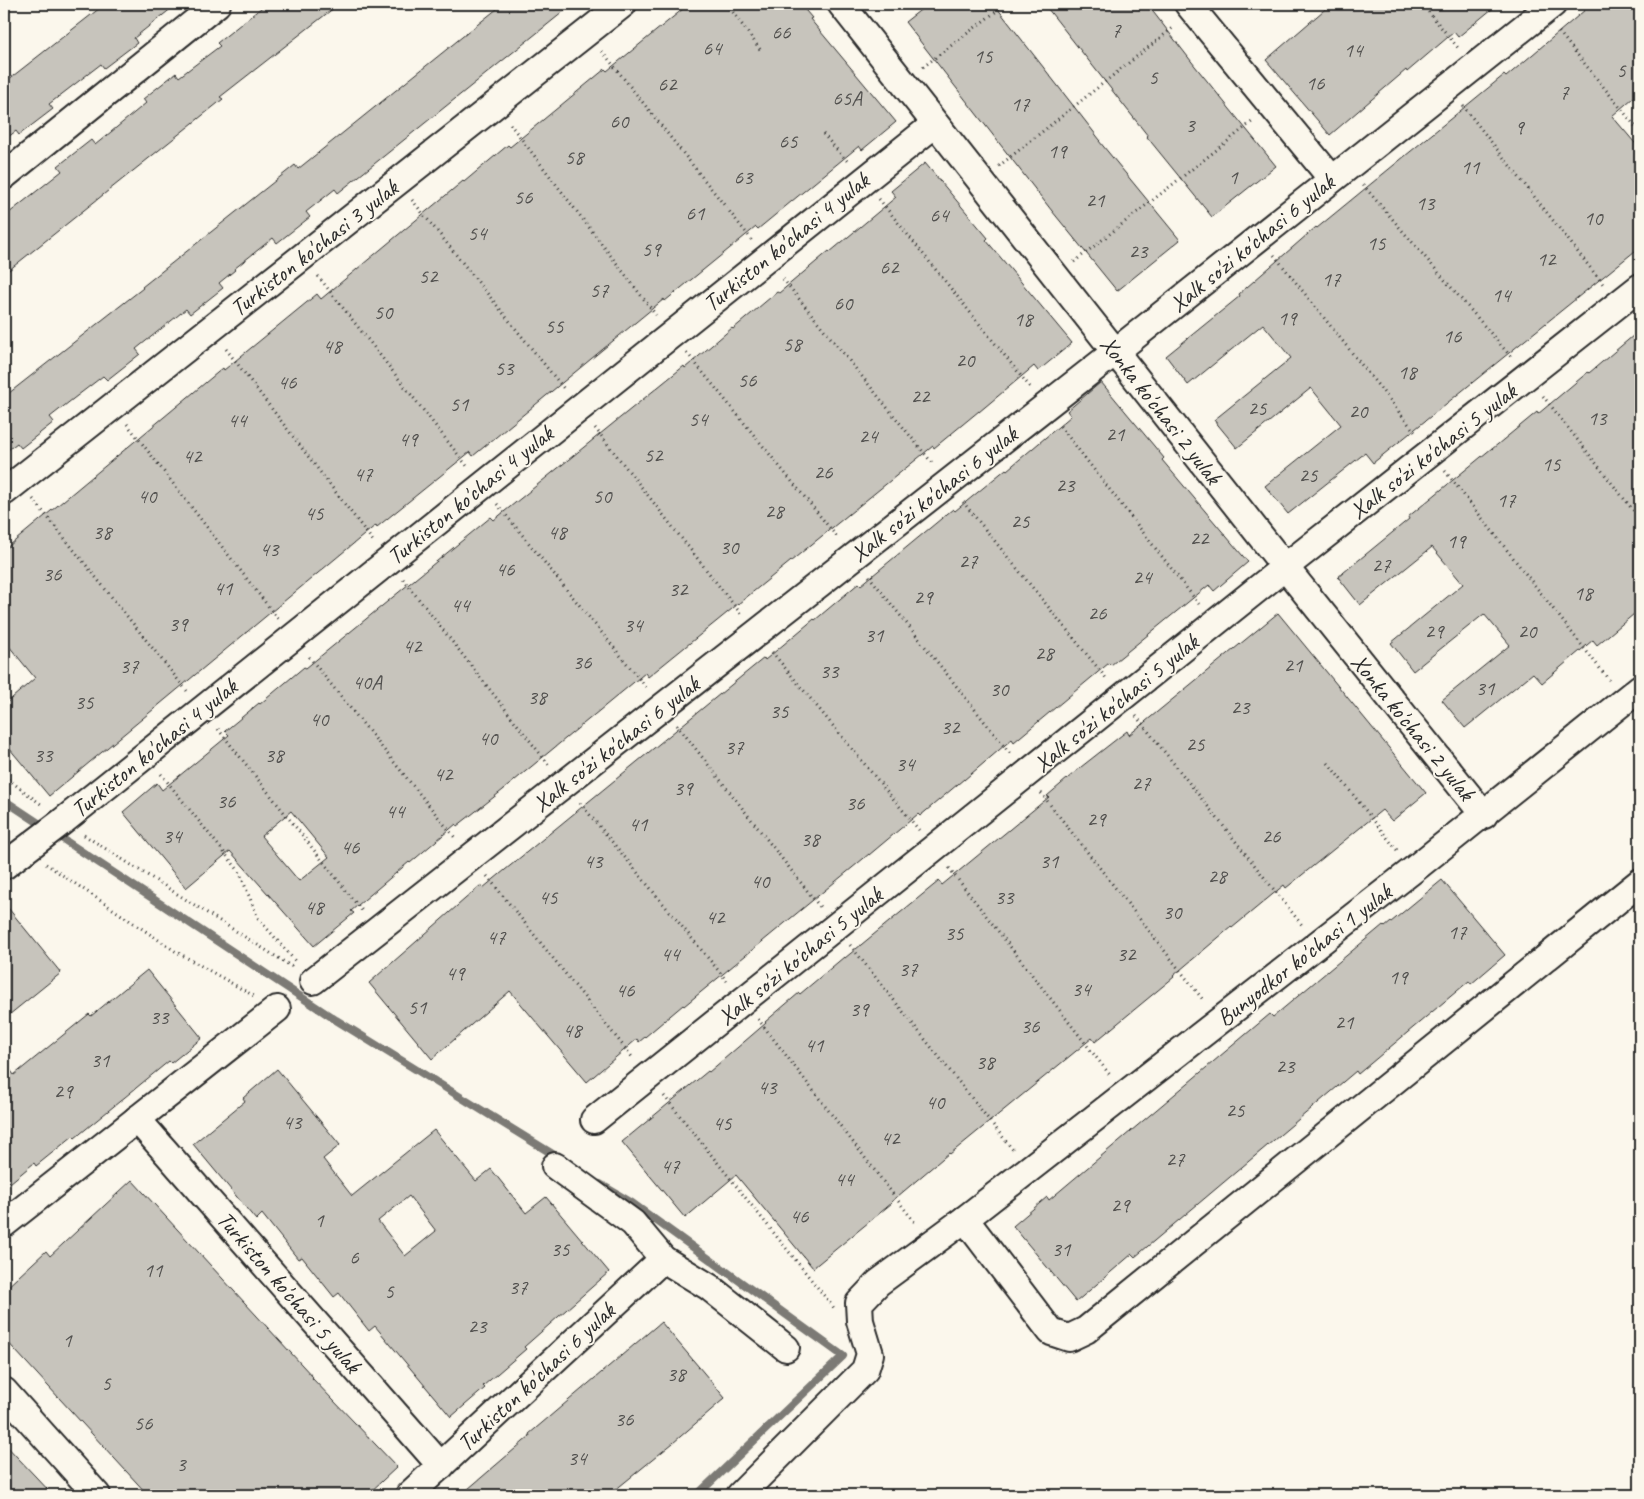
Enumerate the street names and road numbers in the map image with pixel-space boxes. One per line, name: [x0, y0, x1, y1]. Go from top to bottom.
street label: Turkiston ko'chasi 4 yulak: [697, 164, 877, 318]
street label: Xalk so'zi ko'chasi 6 yulak: [1163, 166, 1342, 319]
street label: Turkiston ko'chasi 3 yulak: [224, 172, 406, 323]
street label: Xonka ko'chasi 2 yulak: [1094, 330, 1230, 492]
street label: Xalk so'zi ko'chasi 5 yulak: [1344, 375, 1524, 525]
street label: Turkiston ko'chasi 4 yulak: [381, 417, 561, 571]
street label: Xalk so'zi ko'chasi 6 yulak: [845, 418, 1025, 568]
street label: Xalk so'zi ko'chasi 5 yulak: [1027, 626, 1206, 779]
street label: Xonka ko'chasi 2 yulak: [1345, 648, 1483, 808]
street label: Xalk so'zi ko'chasi 6 yulak: [527, 668, 707, 818]
street label: Turkiston ko'chasi 4 yulak: [65, 670, 245, 824]
street label: Bunyodkor ko'chasi 1 yulak: [1210, 876, 1399, 1033]
street label: Xalk so'zi ko'chasi 5 yulak: [711, 879, 890, 1032]
street label: Turkiston ko'chasi 5 yulak: [210, 1205, 369, 1381]
street label: Turkiston ko'chasi 6 yulak: [451, 1295, 623, 1458]

